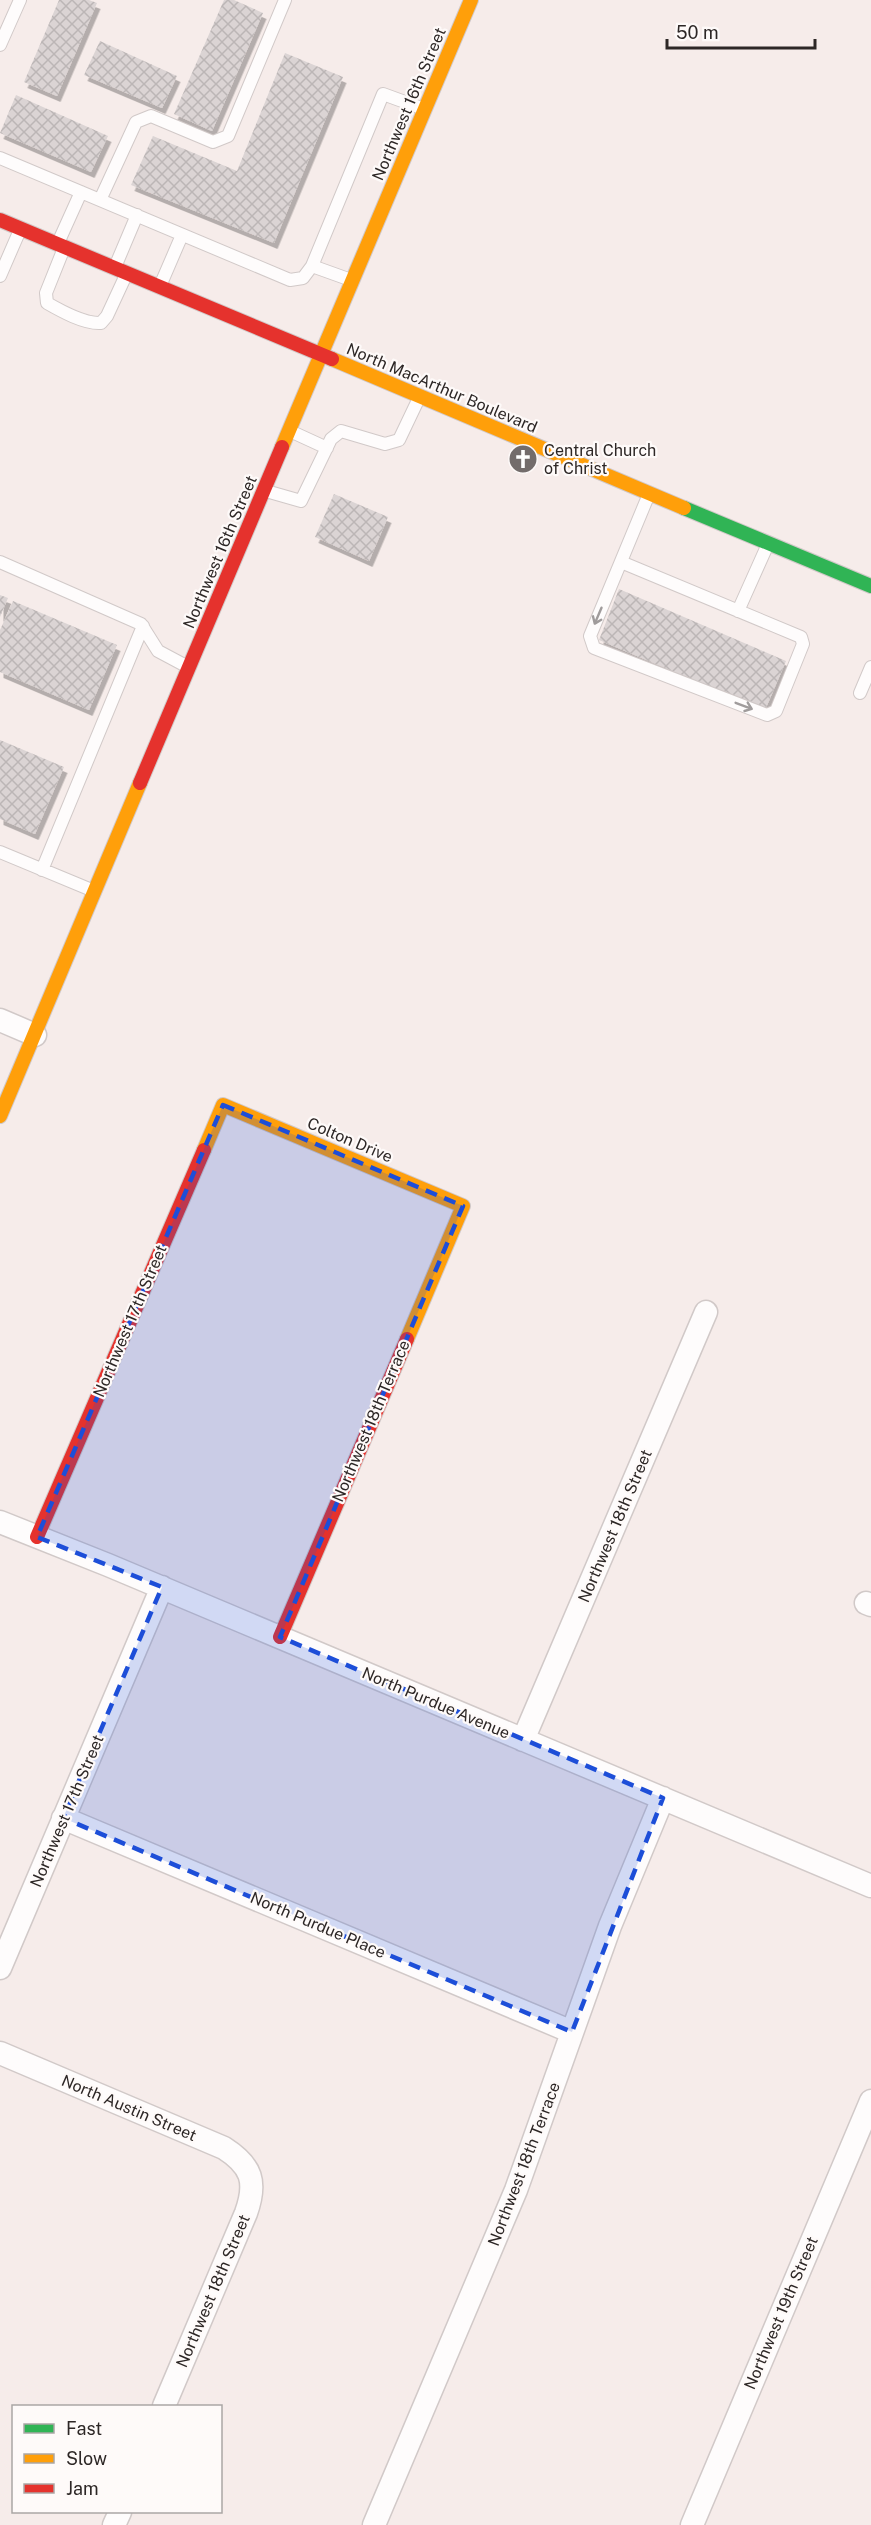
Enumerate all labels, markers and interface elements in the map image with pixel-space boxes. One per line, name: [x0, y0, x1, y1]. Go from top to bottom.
scale bar: [667, 12, 816, 50]
text: 50 m: [676, 22, 719, 43]
street label: Northwest 16th Street: [368, 25, 450, 183]
street label: North MacArthur Boulevard: [344, 339, 540, 437]
place label: Central Church of Christ: [544, 441, 656, 478]
church icon: Central Church of Christ: [507, 443, 539, 475]
street label: Northwest 16th Street: [179, 473, 261, 631]
one-way arrow: [592, 606, 603, 625]
one-way arrow: [734, 701, 752, 712]
street label: Colton Drive: [305, 1114, 395, 1166]
street label: Northwest 17th Street: [89, 1242, 171, 1400]
street label: Northwest 18th Terrace: [328, 1337, 414, 1505]
street label: Northwest 18th Street: [574, 1447, 656, 1605]
street label: North Purdue Avenue: [359, 1663, 513, 1743]
street label: Northwest 17th Street: [26, 1732, 108, 1890]
street label: North Purdue Place: [247, 1888, 389, 1962]
street label: North Austin Street: [59, 2071, 199, 2145]
street label: Northwest 18th Terrace: [484, 2079, 564, 2249]
street label: Northwest 18th Street: [172, 2212, 254, 2370]
street label: Northwest 19th Street: [740, 2234, 822, 2392]
legend: [12, 2405, 222, 2513]
text: Fast: [66, 2418, 102, 2439]
text: Slow: [66, 2448, 107, 2469]
text: Jam: [66, 2478, 99, 2499]

